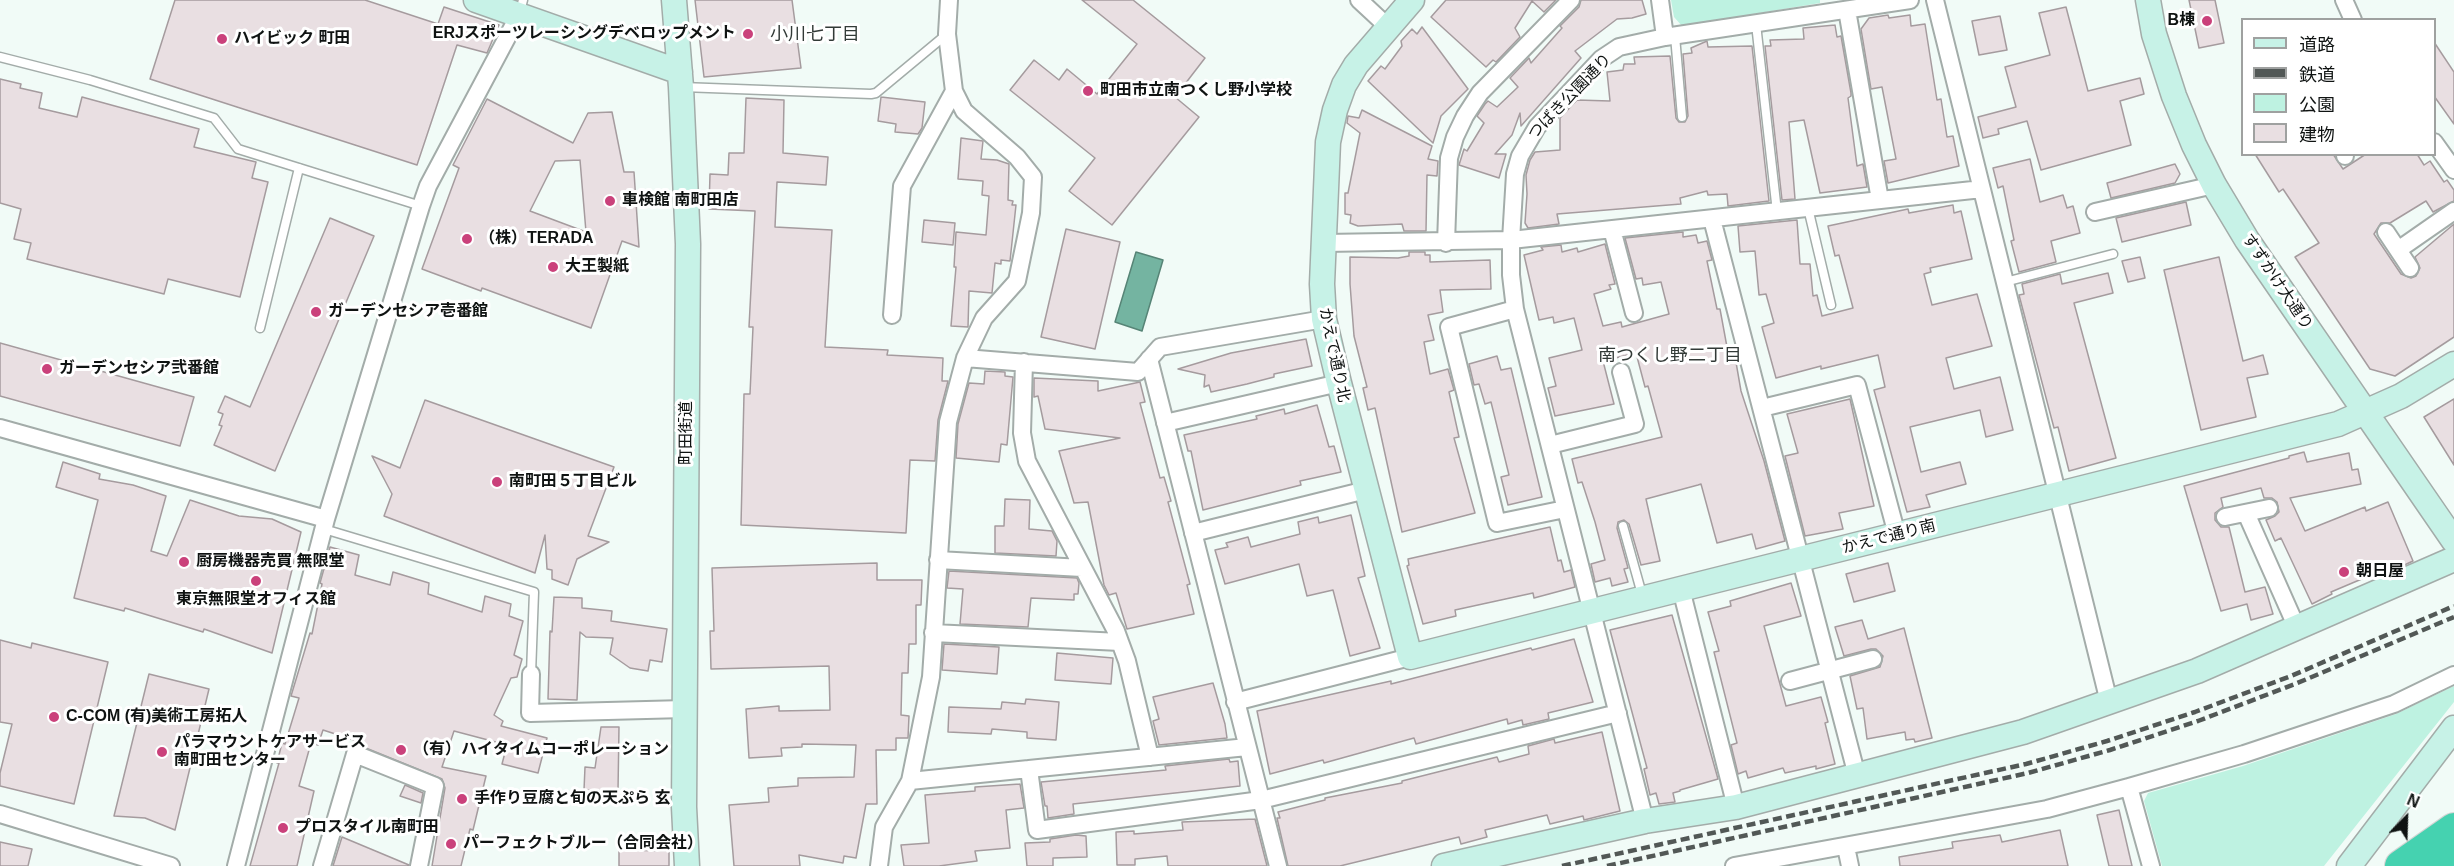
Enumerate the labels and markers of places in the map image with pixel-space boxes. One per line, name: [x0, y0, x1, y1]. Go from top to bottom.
place label: B棟: [2167, 11, 2195, 31]
marker: B棟: [2200, 14, 2214, 28]
place label: ERJスポーツレーシングデベロップメント: [433, 24, 736, 44]
marker: ERJスポーツレーシングデベロップメント: [741, 27, 755, 41]
place label: ハイビック 町田: [234, 29, 350, 49]
marker: ハイビック 町田: [215, 32, 229, 46]
place label: 町田市立南つくし野小学校: [1100, 81, 1292, 101]
marker: 町田市立南つくし野小学校: [1081, 84, 1095, 98]
place label: 車検館 南町田店: [622, 191, 738, 211]
marker: 車検館 南町田店: [603, 194, 617, 208]
place label: （株）TERADA: [479, 229, 594, 249]
marker: （株）TERADA: [460, 232, 474, 246]
place label: 大王製紙: [565, 257, 629, 277]
marker: 大王製紙: [546, 260, 560, 274]
place label: ガーデンセシア壱番館: [328, 302, 488, 322]
marker: ガーデンセシア壱番館: [309, 305, 323, 319]
place label: ガーデンセシア弐番館: [59, 359, 219, 379]
marker: ガーデンセシア弐番館: [40, 362, 54, 376]
place label: 南町田５丁目ビル: [509, 472, 637, 492]
marker: 南町田５丁目ビル: [490, 475, 504, 489]
place label: 厨房機器売買 無限堂: [196, 552, 344, 572]
marker: 厨房機器売買 無限堂: [177, 555, 191, 569]
place label: 朝日屋: [2356, 562, 2404, 582]
marker: 朝日屋: [2337, 565, 2351, 579]
marker: 東京無限堂オフィス館: [249, 574, 263, 588]
place label: 東京無限堂オフィス館: [176, 590, 336, 610]
place label: C-COM (有)美術工房拓人: [66, 707, 247, 727]
marker: C-COM (有)美術工房拓人: [47, 710, 61, 724]
place label: パラマウントケアサービス 南町田センター: [174, 733, 366, 771]
place label: （有）ハイタイムコーポレーション: [413, 740, 669, 760]
marker: （有）ハイタイムコーポレーション: [394, 743, 408, 757]
marker: パラマウントケアサービス 南町田センター: [155, 745, 169, 759]
place label: 手作り豆腐と旬の天ぷら 玄: [474, 789, 670, 809]
marker: 手作り豆腐と旬の天ぷら 玄: [455, 792, 469, 806]
place label: プロスタイル南町田: [295, 818, 439, 838]
marker: プロスタイル南町田: [276, 821, 290, 835]
place label: パーフェクトブルー（合同会社）: [463, 834, 703, 854]
marker: パーフェクトブルー（合同会社）: [444, 837, 458, 851]

